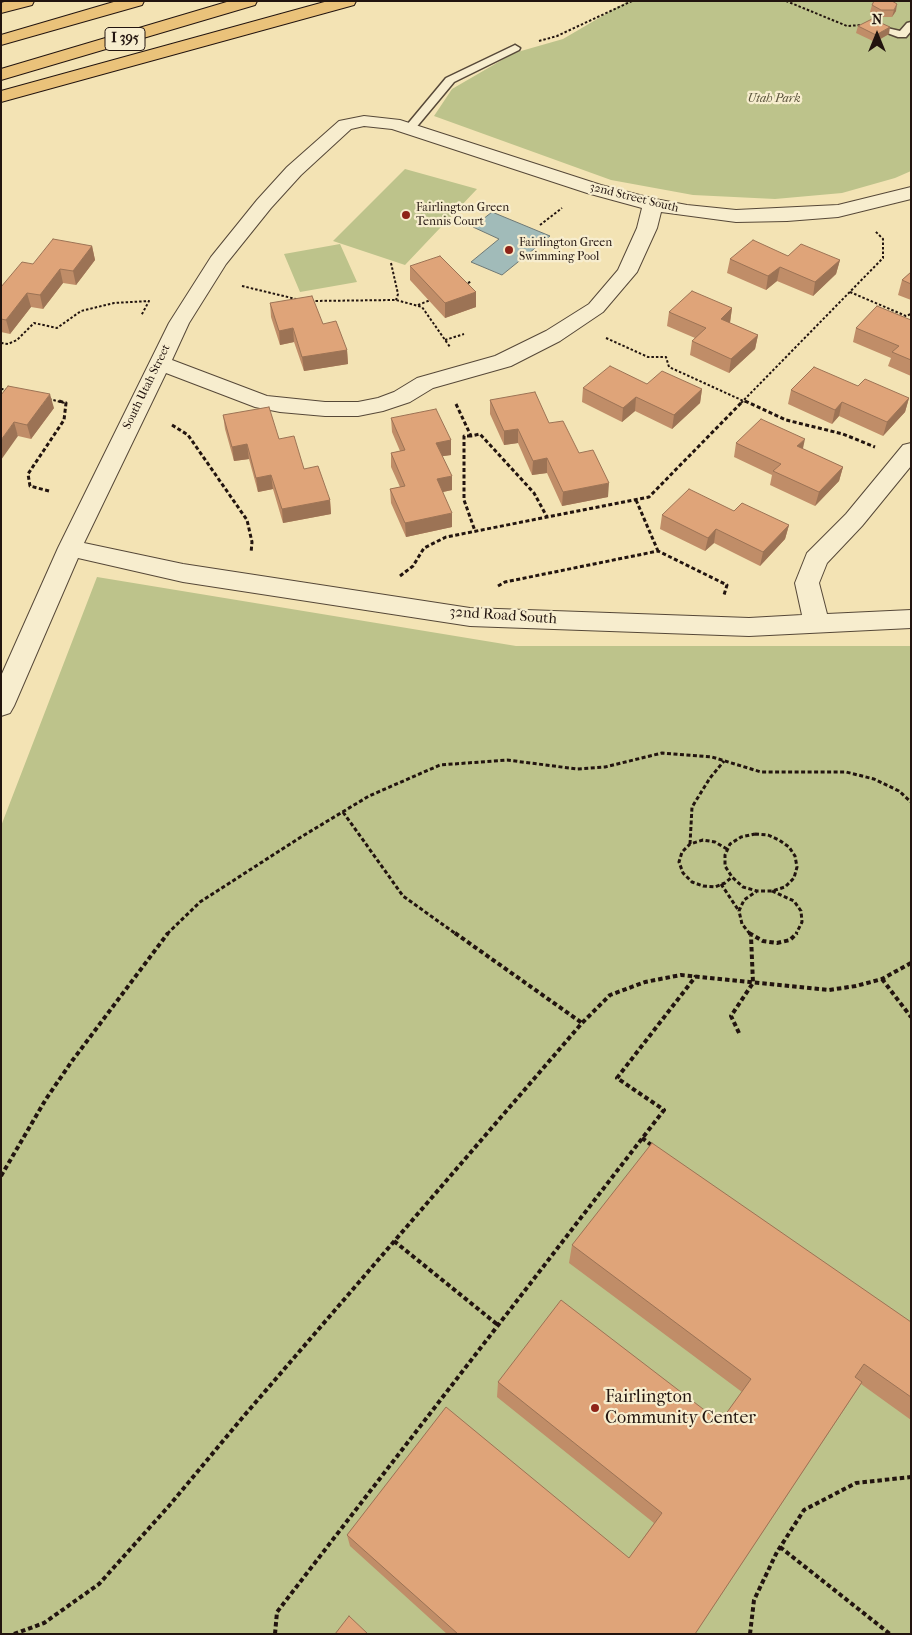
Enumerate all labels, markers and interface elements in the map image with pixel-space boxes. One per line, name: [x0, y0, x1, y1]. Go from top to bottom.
north arrow: [852, 10, 902, 60]
text: N: [872, 11, 882, 28]
road number: I 395: [105, 28, 145, 50]
park label: Utah Park: [748, 92, 800, 106]
street label: 32nd Street South: [588, 180, 680, 216]
place label: Fairlington Green Tennis Court: [416, 201, 509, 229]
marker: Fairlington Green Tennis Court: [400, 209, 412, 221]
place label: Fairlington Green Swimming Pool: [519, 236, 612, 264]
marker: Fairlington Green Swimming Pool: [503, 244, 515, 256]
street label: South Utah Street: [120, 342, 174, 432]
street label: 32nd Road South: [449, 603, 557, 629]
place label: Fairlington Community Center: [605, 1387, 756, 1430]
marker: Fairlington Community Center: [589, 1402, 601, 1414]

